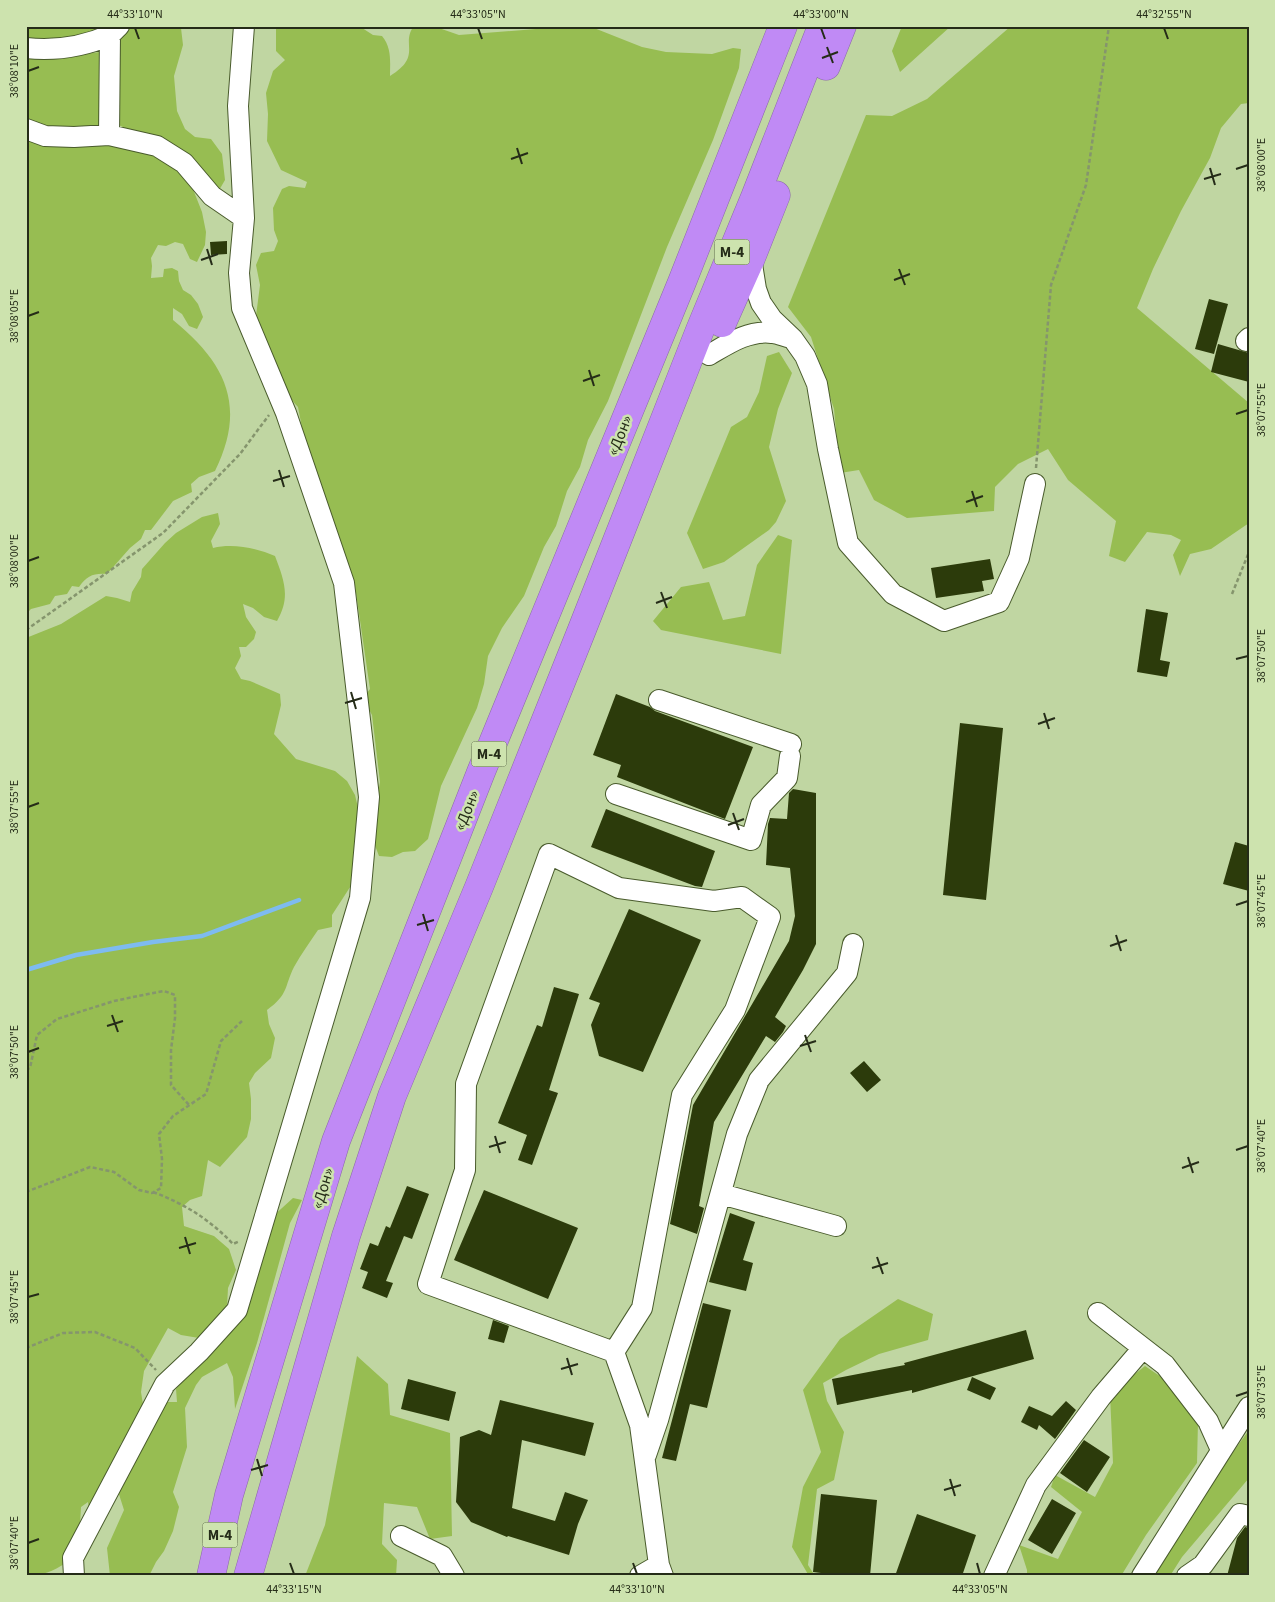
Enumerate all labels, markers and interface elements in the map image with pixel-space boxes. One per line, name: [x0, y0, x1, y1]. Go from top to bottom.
text: 44°33'10"N: [107, 6, 163, 23]
text: 44°33'05"N: [450, 6, 506, 23]
text: 44°33'00"N: [793, 6, 849, 23]
text: 44°32'55"N: [1136, 6, 1192, 23]
text: 38°08'10"E: [6, 44, 23, 98]
text: 38°08'00"E: [1253, 138, 1270, 192]
road number: М-4: [714, 240, 750, 264]
text: 38°08'05"E: [6, 289, 23, 343]
text: 38°07'55"E: [1253, 383, 1270, 437]
street label: «Дон»: [602, 412, 638, 459]
text: 38°08'00"E: [6, 534, 23, 588]
text: 38°07'50"E: [1253, 629, 1270, 683]
road number: М-4: [472, 742, 506, 766]
text: 38°07'55"E: [6, 780, 23, 834]
street label: «Дон»: [449, 787, 485, 834]
text: 38°07'45"E: [1253, 874, 1270, 928]
text: 38°07'50"E: [6, 1025, 23, 1079]
text: 38°07'40"E: [1253, 1119, 1270, 1173]
street label: «Дон»: [306, 1165, 340, 1211]
text: 38°07'45"E: [6, 1270, 23, 1324]
text: 38°07'35"E: [1253, 1365, 1270, 1419]
text: 38°07'40"E: [6, 1516, 23, 1570]
road number: М-4: [202, 1522, 238, 1548]
text: 44°33'15"N: [266, 1581, 322, 1598]
text: 44°33'10"N: [609, 1581, 665, 1598]
text: 44°33'05"N: [952, 1581, 1008, 1598]

